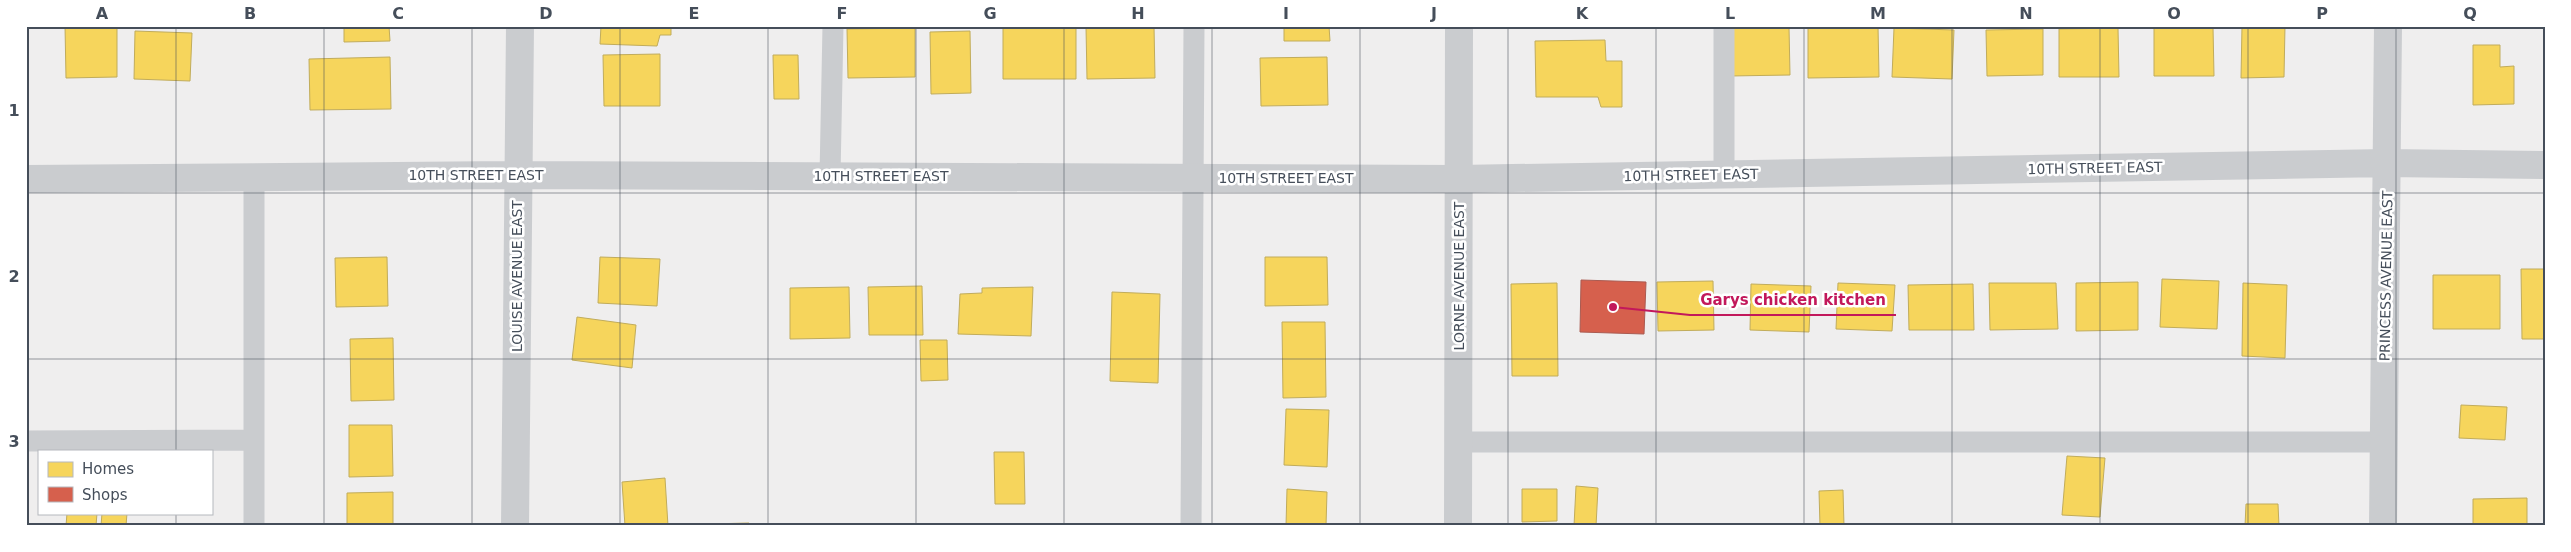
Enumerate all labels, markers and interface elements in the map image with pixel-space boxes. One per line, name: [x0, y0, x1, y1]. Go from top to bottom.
text: A: [96, 4, 109, 23]
text: B: [244, 4, 256, 23]
text: C: [392, 4, 404, 23]
text: D: [539, 4, 553, 23]
text: E: [689, 4, 699, 23]
text: F: [837, 4, 847, 23]
text: G: [983, 4, 997, 23]
text: H: [1131, 4, 1145, 23]
text: I: [1283, 4, 1289, 23]
text: J: [1430, 4, 1437, 23]
text: K: [1576, 4, 1589, 23]
text: L: [1725, 4, 1735, 23]
text: M: [1870, 4, 1886, 23]
text: N: [2019, 4, 2033, 23]
text: O: [2167, 4, 2181, 23]
text: P: [2316, 4, 2328, 23]
text: Q: [2463, 4, 2477, 23]
text: 1: [8, 101, 20, 120]
street label: 10TH STREET EAST: [2027, 159, 2163, 177]
street label: 10TH STREET EAST: [1623, 166, 1759, 184]
street label: 10TH STREET EAST: [408, 167, 544, 183]
street label: 10TH STREET EAST: [813, 168, 949, 184]
street label: 10TH STREET EAST: [1218, 170, 1354, 186]
street label: PRINCESS AVENUE EAST: [2377, 190, 2395, 361]
street label: LOUISE AVENUE EAST: [509, 200, 525, 352]
street label: LORNE AVENUE EAST: [1451, 201, 1467, 350]
text: 2: [8, 267, 20, 286]
callout: Garys chicken kitchen: [1690, 285, 1896, 315]
text: Garys chicken kitchen: [1700, 291, 1886, 309]
text: 3: [8, 432, 20, 451]
legend: [38, 450, 212, 514]
text: Homes: [82, 460, 134, 478]
text: Shops: [82, 486, 128, 504]

